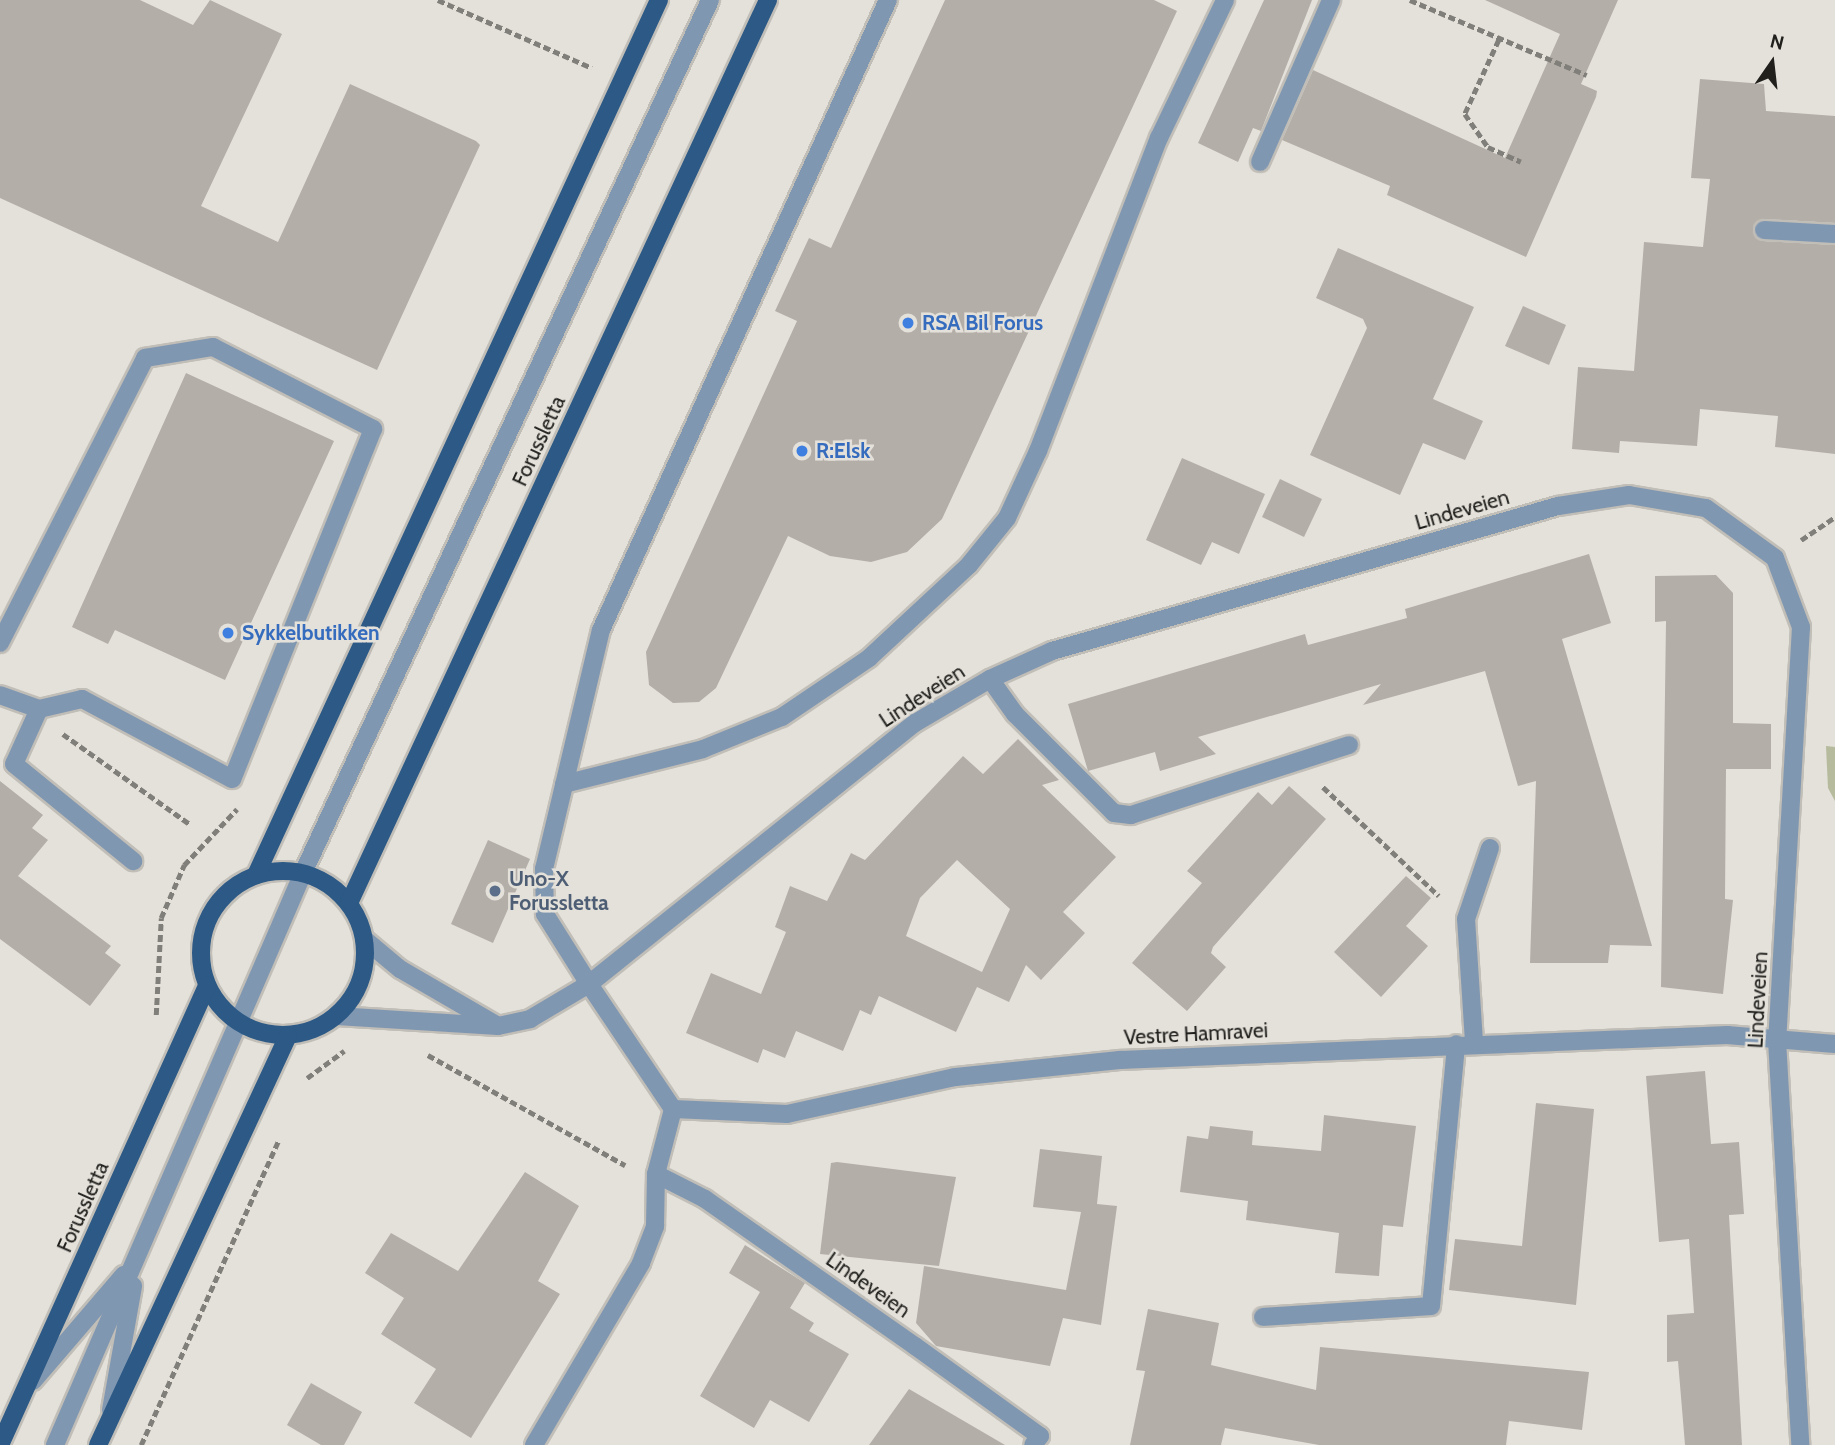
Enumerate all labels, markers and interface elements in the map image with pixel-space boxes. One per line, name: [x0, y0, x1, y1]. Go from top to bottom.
north arrow: [1737, 28, 1807, 98]
text: N: [1768, 29, 1787, 55]
place label: RSA Bil Forus: [922, 310, 1043, 336]
marker: RSA Bil Forus: [900, 315, 916, 331]
street label: Forussletta: [507, 392, 571, 490]
place label: R:Elsk: [816, 438, 870, 464]
marker: R:Elsk: [794, 443, 810, 459]
street label: Lindeveien: [1412, 485, 1512, 535]
place label: Sykkelbutikken: [242, 620, 380, 646]
marker: Sykkelbutikken: [220, 625, 236, 641]
street label: Lindeveien: [875, 659, 969, 733]
place label: Uno-X Forussletta: [509, 866, 609, 916]
marker: Uno-X Forussletta: [487, 883, 503, 899]
street label: Lindeveien: [1743, 951, 1773, 1049]
street label: Vestre Hamravei: [1123, 1018, 1269, 1050]
street label: Forussletta: [52, 1158, 114, 1256]
street label: Lindeveien: [821, 1247, 915, 1323]

